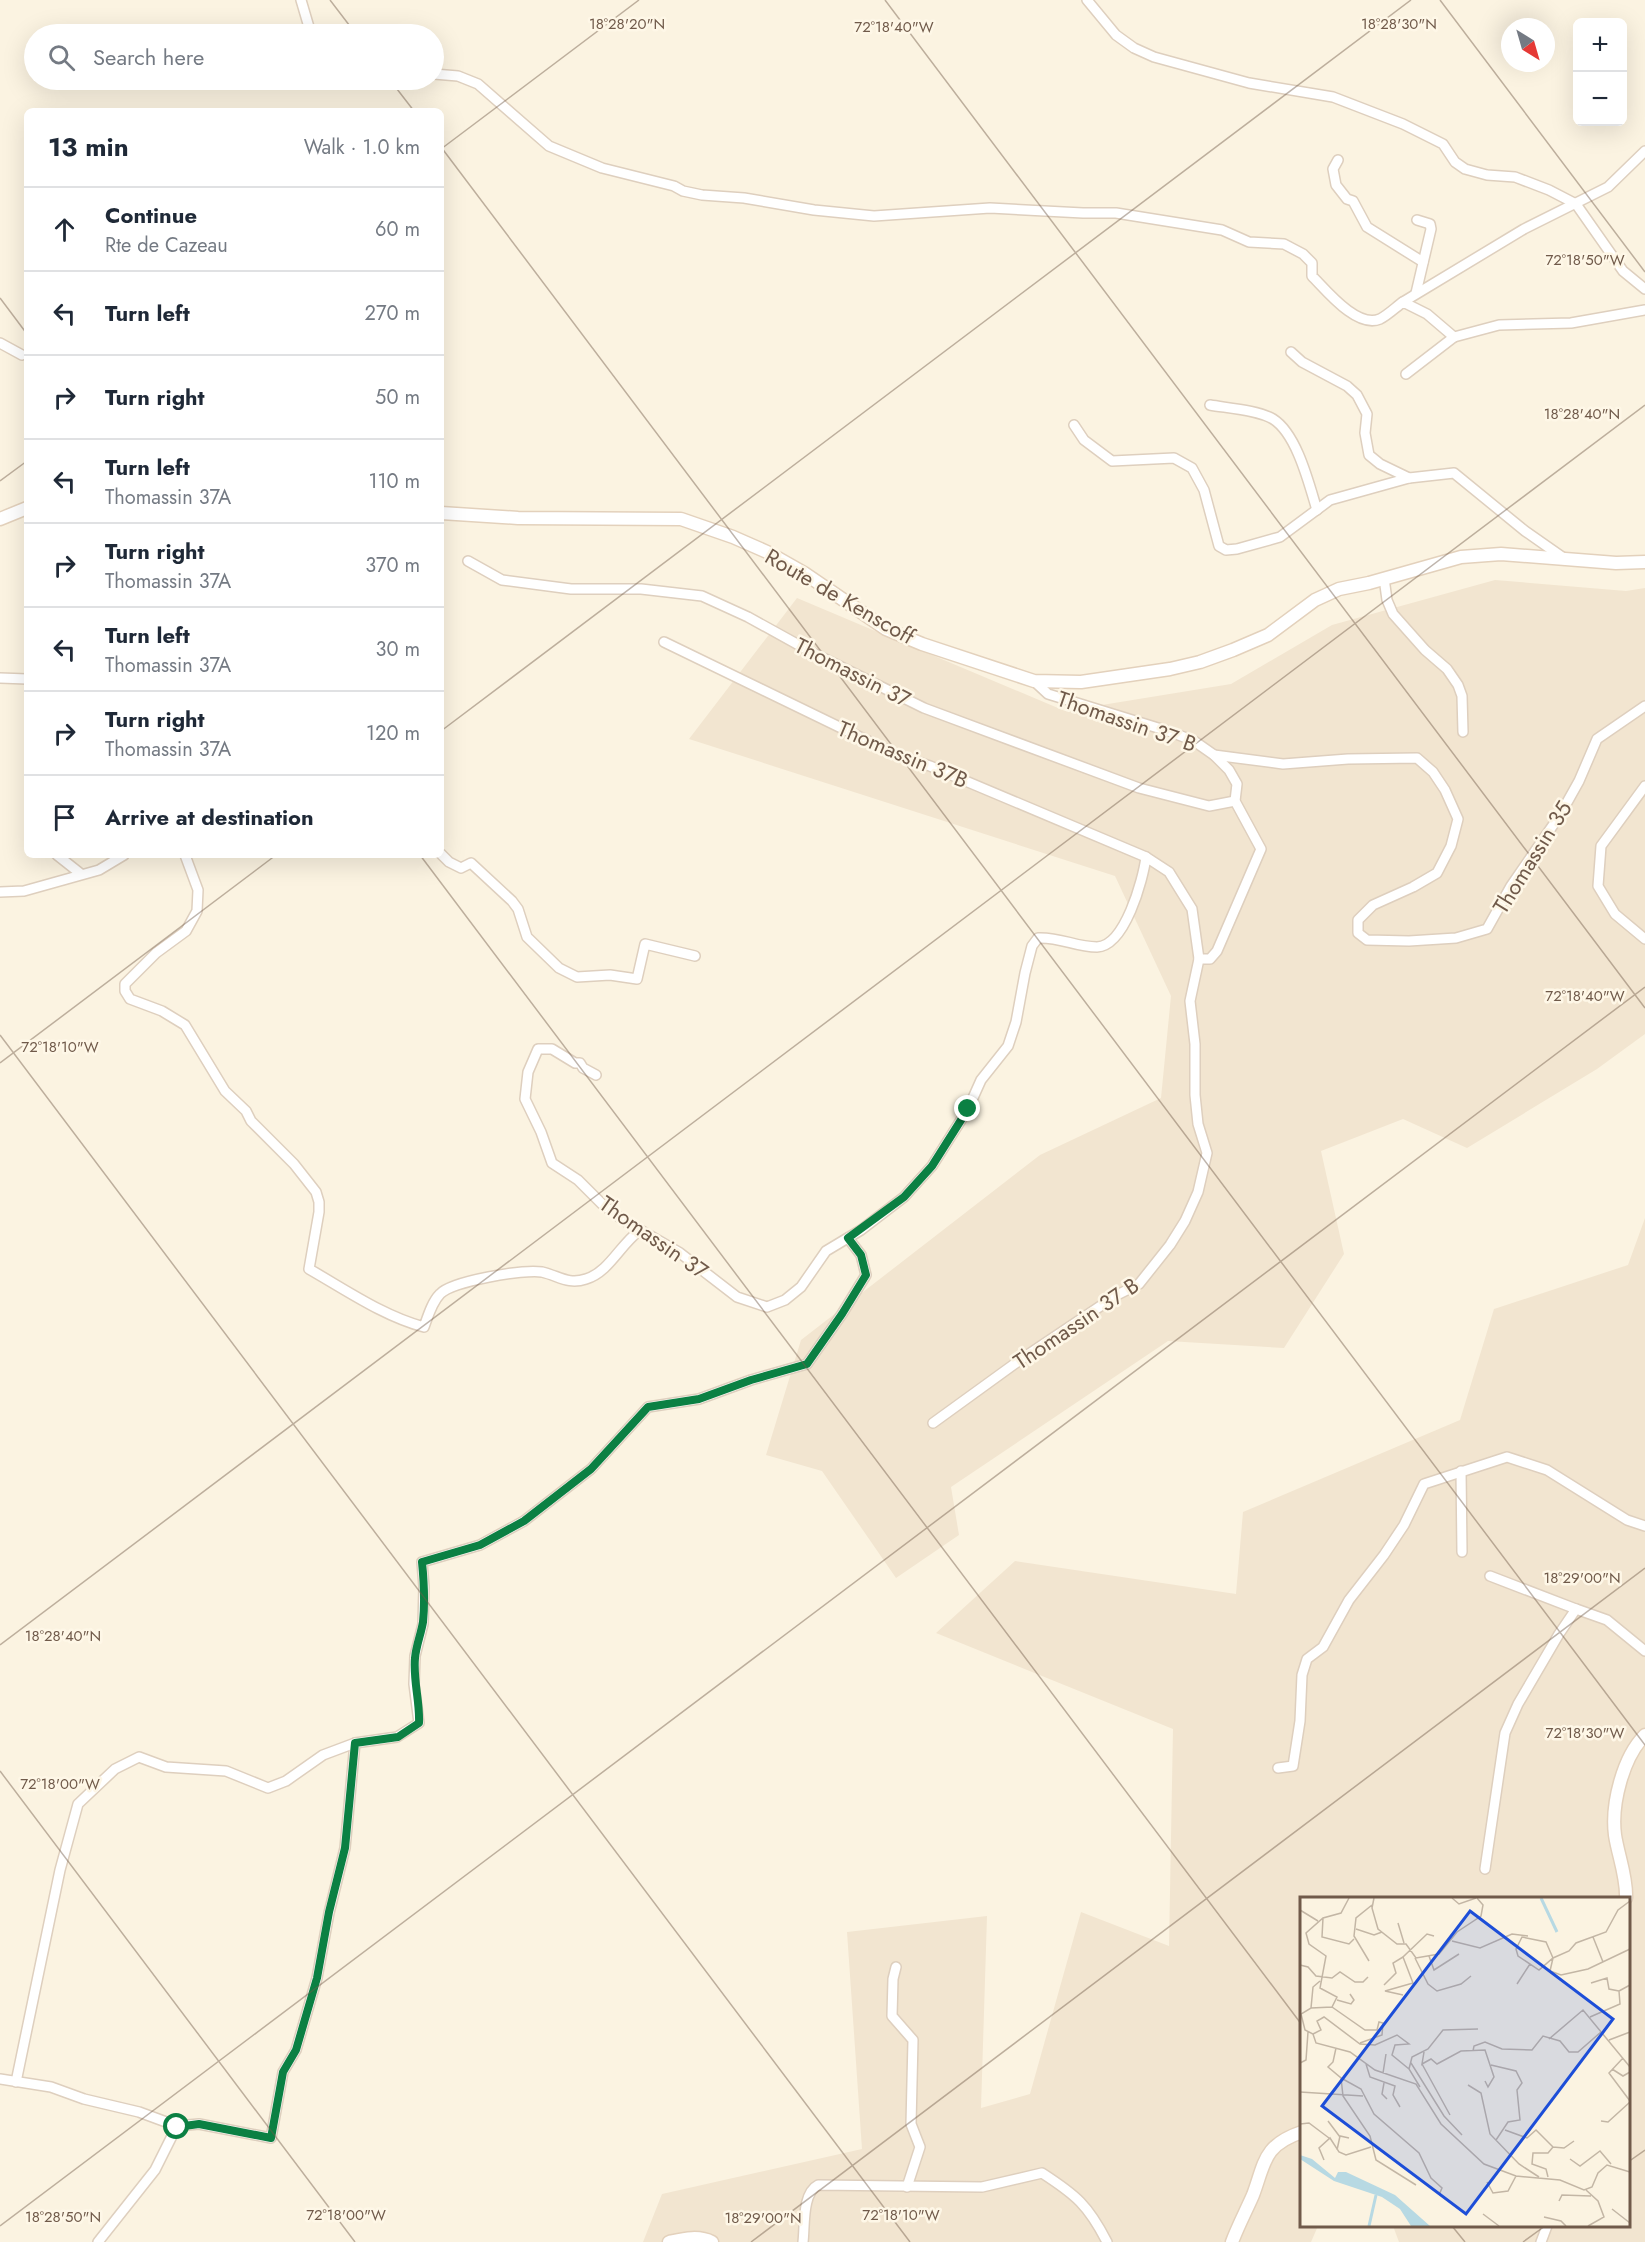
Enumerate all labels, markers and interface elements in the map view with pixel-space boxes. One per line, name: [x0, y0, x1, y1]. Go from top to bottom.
text: 18°28'20"N: [589, 13, 665, 35]
text: 18°28'30"N: [1361, 13, 1437, 35]
text: 72°18'40"W: [854, 16, 934, 38]
north arrow: [1501, 18, 1555, 72]
map controls: [1573, 18, 1627, 126]
button: +: [1573, 18, 1627, 72]
search box: [24, 24, 444, 90]
icon: search: [45, 41, 78, 74]
text: Search here: [93, 41, 204, 73]
button: −: [1573, 72, 1627, 126]
text: 13 min: [48, 128, 129, 166]
text: Walk · 1.0 km: [304, 133, 420, 162]
text: Continue: [105, 199, 197, 231]
icon: ahead: [48, 213, 81, 246]
text: 60 m: [375, 215, 420, 244]
text: Rte de Cazeau: [105, 231, 228, 260]
text: 72°18'50"W: [1545, 249, 1625, 271]
icon: left: [48, 297, 81, 330]
text: Turn left: [105, 297, 190, 329]
text: 270 m: [365, 299, 420, 328]
icon: right: [48, 381, 81, 414]
text: Turn right: [105, 381, 205, 413]
text: 50 m: [375, 383, 420, 412]
text: 18°28'40"N: [1544, 403, 1620, 425]
text: Turn left: [105, 451, 190, 483]
icon: left: [48, 465, 81, 498]
text: 110 m: [368, 467, 420, 496]
text: Thomassin 37A: [105, 483, 231, 512]
text: Turn right: [105, 535, 205, 567]
street label: Route de Kenscoff: [759, 540, 921, 652]
icon: right: [48, 549, 81, 582]
text: 370 m: [365, 551, 420, 580]
text: Thomassin 37A: [105, 567, 231, 596]
text: Turn left: [105, 619, 190, 651]
street label: Thomassin 37: [789, 629, 917, 715]
icon: left: [48, 633, 81, 666]
text: 30 m: [375, 635, 420, 664]
text: Thomassin 37A: [105, 651, 231, 680]
street label: Thomassin 37 B: [1053, 682, 1201, 760]
text: Turn right: [105, 703, 205, 735]
street label: Thomassin 37B: [833, 712, 973, 796]
icon: right: [48, 717, 81, 750]
text: 120 m: [366, 719, 420, 748]
text: Thomassin 37A: [105, 735, 231, 764]
street label: Thomassin 35: [1485, 794, 1579, 920]
icon: arrive: [48, 801, 81, 834]
text: Arrive at destination: [105, 801, 314, 833]
text: 72°18'40"W: [1545, 985, 1625, 1007]
text: 72°18'10"W: [21, 1036, 99, 1058]
route end: [954, 1095, 980, 1121]
street label: Thomassin 37: [593, 1188, 715, 1287]
street label: Thomassin 37 B: [1007, 1269, 1145, 1377]
text: 18°29'00"N: [1543, 1567, 1621, 1589]
text: 18°28'40"N: [25, 1625, 101, 1647]
text: 72°18'30"W: [1546, 1722, 1625, 1744]
text: 72°18'00"W: [20, 1773, 100, 1795]
inset map: [1300, 1897, 1630, 2227]
route start: [163, 2113, 189, 2139]
text: 72°18'00"W: [306, 2204, 386, 2226]
text: 72°18'10"W: [862, 2204, 940, 2226]
text: 18°28'50"N: [25, 2206, 101, 2228]
text: 18°29'00"N: [724, 2207, 802, 2229]

